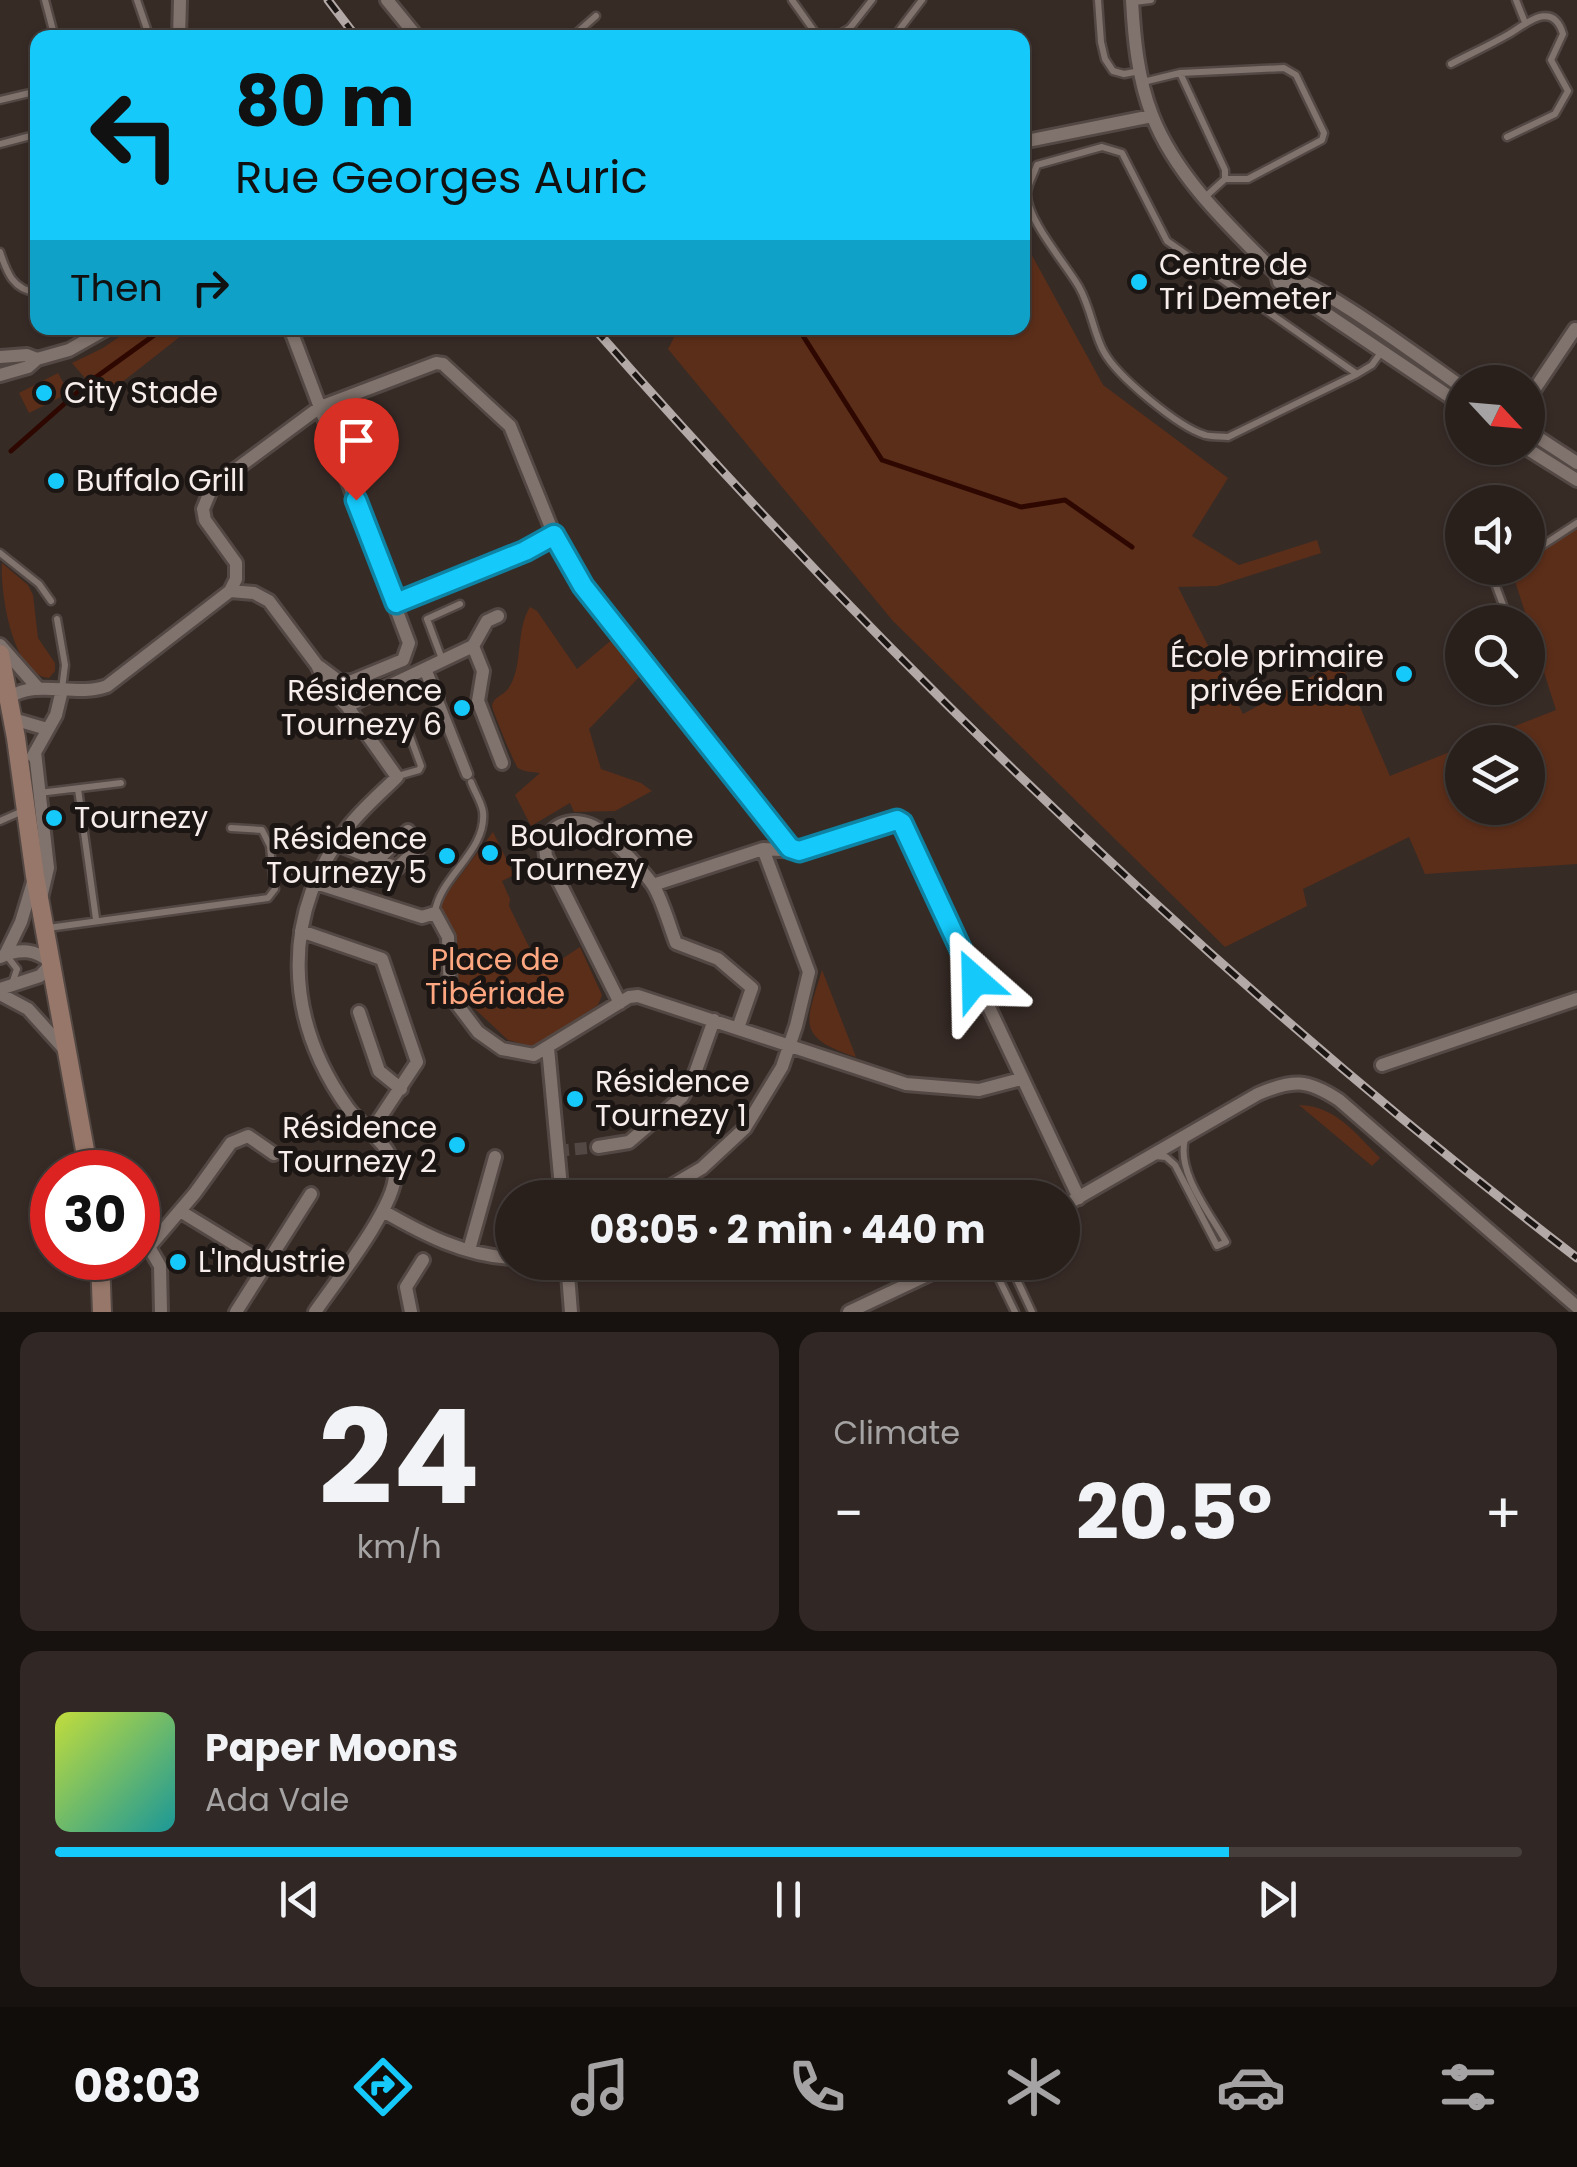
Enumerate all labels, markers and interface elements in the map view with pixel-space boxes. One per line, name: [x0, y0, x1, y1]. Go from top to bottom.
text: 80 m: [235, 52, 415, 151]
icon: left: [70, 70, 200, 200]
text: Rue Georges Auric: [235, 146, 648, 209]
place label: Centre de Tri Demeter: [1159, 243, 1332, 320]
icon: right: [183, 260, 238, 315]
text: Then: [70, 261, 163, 314]
marker: Centre de Tri Demeter: [1128, 271, 1150, 293]
north arrow: [1445, 365, 1545, 465]
map controls: [1445, 365, 1545, 825]
place label: City Stade: [64, 371, 218, 414]
marker: City Stade: [33, 382, 55, 404]
pin: [314, 398, 399, 501]
icon: arrive: [329, 413, 384, 468]
place label: Buffalo Grill: [76, 459, 245, 502]
marker: Buffalo Grill: [45, 470, 67, 492]
button: sound: [1445, 485, 1545, 585]
button: search: [1445, 605, 1545, 705]
place label: École primaire privée Eridan: [1170, 635, 1384, 712]
marker: École primaire privée Eridan: [1393, 663, 1415, 685]
place label: Résidence Tournezy 6: [281, 669, 442, 746]
marker: Résidence Tournezy 6: [451, 697, 473, 719]
button: layers: [1445, 725, 1545, 825]
place label: Tournezy: [74, 796, 208, 839]
marker: Tournezy: [43, 807, 65, 829]
place label: Boulodrome Tournezy: [510, 814, 694, 891]
place label: Résidence Tournezy 5: [266, 817, 427, 894]
marker: Boulodrome Tournezy: [479, 842, 501, 864]
marker: Résidence Tournezy 5: [436, 845, 458, 867]
position arrow: [923, 928, 1027, 1032]
park label: Place de Tibériade: [425, 938, 565, 1015]
place label: Résidence Tournezy 1: [595, 1060, 750, 1137]
marker: Résidence Tournezy 1: [564, 1088, 586, 1110]
place label: Résidence Tournezy 2: [278, 1106, 437, 1183]
marker: Résidence Tournezy 2: [446, 1134, 468, 1156]
speed limit sign: 30: [30, 1150, 160, 1280]
text: 08:05 · 2 min · 440 m: [590, 1203, 985, 1256]
place label: L'Industrie: [198, 1240, 346, 1283]
marker: L'Industrie: [167, 1251, 189, 1273]
text: 24: [318, 1366, 480, 1549]
text: Climate: [834, 1410, 960, 1455]
text: 20.5°: [1076, 1460, 1272, 1565]
text: −: [834, 1475, 864, 1552]
text: +: [1484, 1475, 1522, 1552]
text: km/h: [357, 1524, 442, 1569]
text: Paper Moons: [205, 1721, 458, 1774]
text: Ada Vale: [205, 1777, 349, 1822]
icon: previous: [272, 1872, 327, 1927]
icon: pause: [761, 1872, 816, 1927]
icon: next: [1250, 1872, 1305, 1927]
icon: directions: [348, 2052, 418, 2122]
icon: music: [565, 2052, 635, 2122]
icon: phone: [782, 2052, 852, 2122]
icon: climate: [999, 2052, 1069, 2122]
icon: car: [1216, 2052, 1286, 2122]
icon: filters: [1433, 2052, 1503, 2122]
text: 08:03: [74, 2055, 201, 2118]

